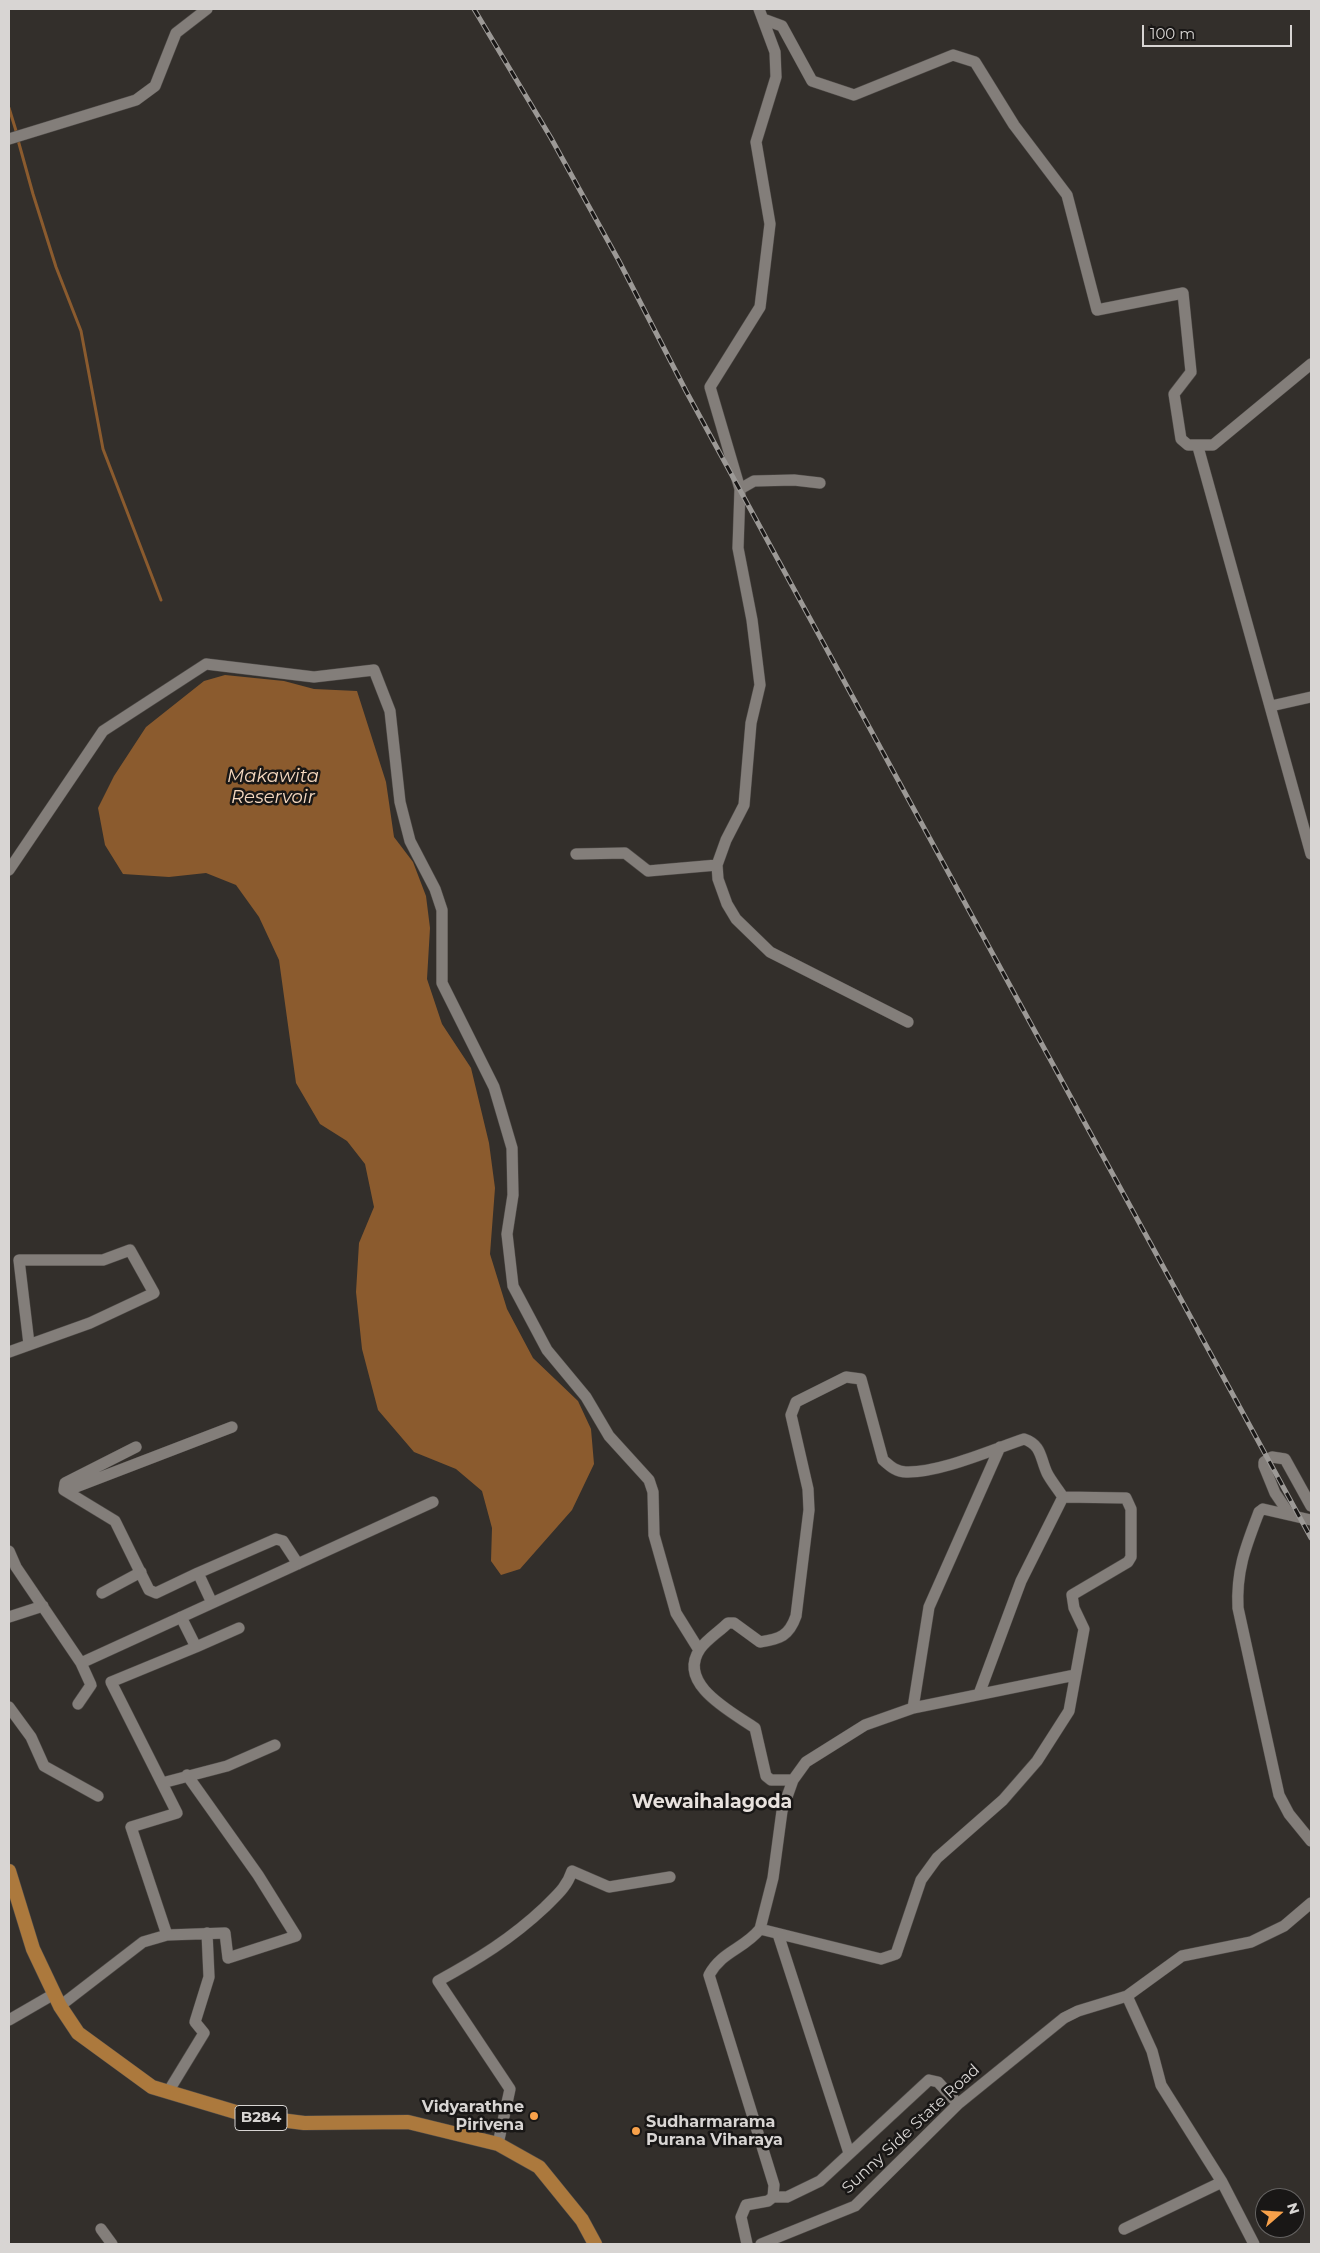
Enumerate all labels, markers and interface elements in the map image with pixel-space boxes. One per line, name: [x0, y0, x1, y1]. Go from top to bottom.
scale bar: [1145, 15, 1295, 47]
text: 100 m: [1150, 24, 1195, 43]
water label: Makawita Reservoir: [227, 766, 319, 809]
district label: Wewaihalagoda: [632, 1791, 792, 1813]
street label: Sunny Side State Road: [838, 2060, 984, 2198]
place label: Vidyarathne Pirivena: [422, 2097, 524, 2135]
road number: B284: [235, 2106, 287, 2130]
marker: Vidyarathne Pirivena: [528, 2110, 540, 2122]
place label: Sudharmarama Purana Viharaya: [646, 2112, 783, 2150]
marker: Sudharmarama Purana Viharaya: [630, 2125, 642, 2137]
north arrow: [1255, 2188, 1305, 2238]
text: N: [1283, 2200, 1304, 2217]

